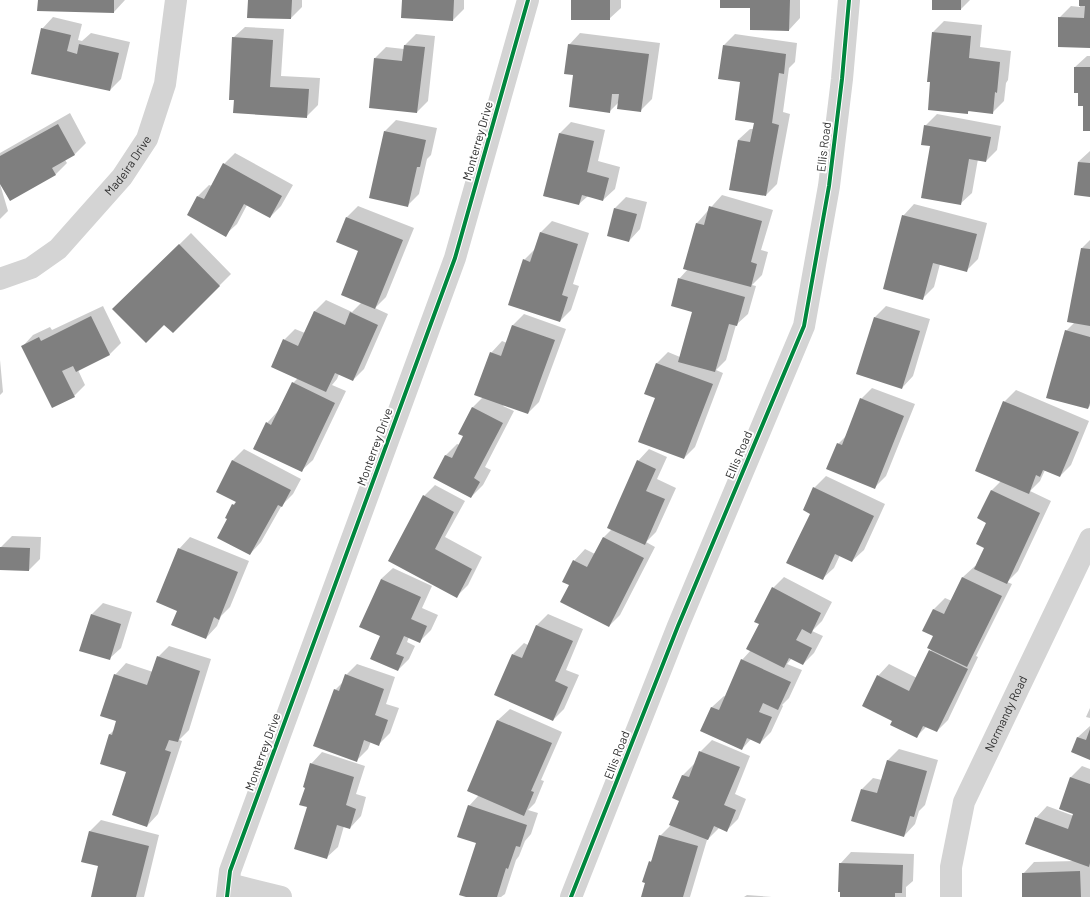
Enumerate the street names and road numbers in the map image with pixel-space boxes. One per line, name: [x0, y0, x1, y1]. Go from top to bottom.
street label: Monterrey Drive: [459, 99, 495, 182]
street label: Ellis Road: [813, 121, 833, 173]
street label: Madeira Drive: [101, 133, 153, 198]
street label: Monterrey Drive: [353, 406, 395, 487]
street label: Ellis Road: [722, 429, 754, 481]
street label: Normandy Road: [981, 673, 1029, 754]
street label: Monterrey Drive: [241, 711, 283, 792]
street label: Ellis Road: [600, 729, 632, 781]

